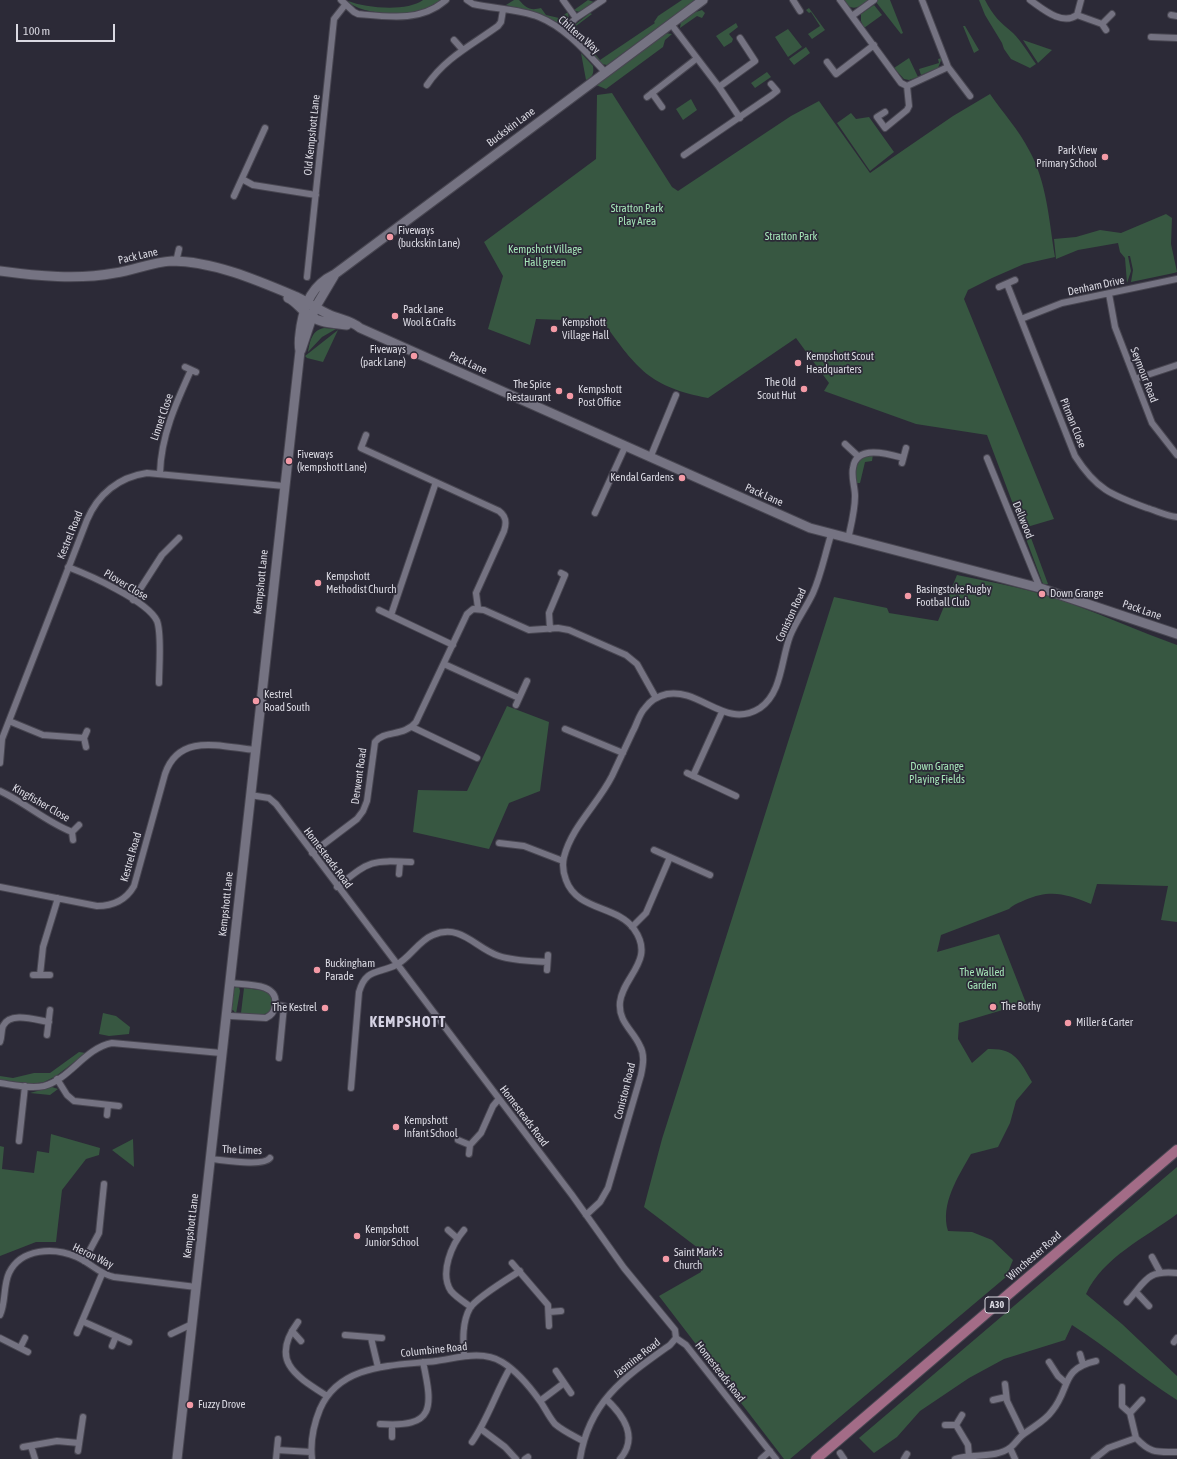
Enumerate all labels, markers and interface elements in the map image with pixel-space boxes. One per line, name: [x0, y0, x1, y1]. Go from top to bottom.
street label: Chiltern Way: [555, 13, 603, 57]
scale bar: [18, 16, 117, 42]
text: 100 m: [23, 24, 50, 38]
street label: Old Kempshott Lane: [301, 94, 323, 176]
street label: Buckskin Lane: [484, 105, 538, 149]
place label: Park View Primary School: [1036, 144, 1097, 170]
marker: Park View Primary School: [1100, 152, 1110, 162]
park label: Stratton Park Play Area: [611, 202, 663, 228]
place label: Fiveways (buckskin Lane): [398, 224, 460, 250]
park label: Stratton Park: [765, 230, 817, 244]
marker: Fiveways (buckskin Lane): [385, 232, 395, 242]
park label: Kempshott Village Hall green: [508, 243, 582, 269]
street label: Pack Lane: [117, 245, 159, 267]
street label: Denham Drive: [1066, 274, 1126, 298]
place label: Pack Lane Wool & Crafts: [403, 303, 456, 329]
marker: Pack Lane Wool & Crafts: [390, 311, 400, 321]
place label: Kempshott Village Hall: [562, 316, 609, 342]
marker: Kempshott Village Hall: [549, 324, 559, 334]
place label: Fiveways (pack Lane): [360, 343, 406, 369]
street label: Seymour Road: [1127, 345, 1161, 405]
street label: Pack Lane: [447, 349, 489, 377]
place label: Kempshott Scout Headquarters: [806, 350, 874, 376]
marker: Fiveways (pack Lane): [409, 351, 419, 361]
marker: Kempshott Scout Headquarters: [793, 358, 803, 368]
place label: The Old Scout Hut: [757, 376, 796, 402]
place label: The Spice Restaurant: [506, 378, 551, 404]
place label: Kempshott Post Office: [578, 383, 622, 409]
marker: The Old Scout Hut: [799, 384, 809, 394]
marker: The Spice Restaurant: [554, 386, 564, 396]
marker: Kempshott Post Office: [565, 391, 575, 401]
street label: Linnet Close: [148, 392, 176, 442]
street label: Pitman Close: [1057, 396, 1089, 450]
place label: Fiveways (kempshott Lane): [297, 448, 367, 474]
marker: Fiveways (kempshott Lane): [284, 456, 294, 466]
place label: Kendal Gardens: [610, 471, 674, 485]
marker: Kendal Gardens: [677, 473, 687, 483]
street label: Pack Lane: [743, 481, 785, 509]
street label: Dellwood: [1010, 500, 1036, 540]
street label: Kestrel Road: [54, 509, 86, 561]
street label: Kempshott Lane: [251, 549, 271, 615]
street label: Plover Close: [102, 567, 150, 603]
place label: Kempshott Methodist Church: [326, 570, 397, 596]
marker: Kempshott Methodist Church: [313, 578, 323, 588]
place label: Basingstoke Rugby Football Club: [916, 583, 991, 609]
street label: Coniston Road: [773, 586, 809, 644]
place label: Down Grange: [1050, 587, 1103, 601]
marker: Down Grange: [1037, 589, 1047, 599]
marker: Basingstoke Rugby Football Club: [903, 591, 913, 601]
street label: Pack Lane: [1121, 597, 1163, 623]
place label: Kestrel Road South: [264, 688, 310, 714]
marker: Kestrel Road South: [251, 696, 261, 706]
street label: Derwent Road: [349, 747, 369, 805]
park label: Down Grange Playing Fields: [909, 760, 965, 786]
street label: Kingfisher Close: [10, 781, 72, 825]
street label: Homesteads Road: [301, 825, 355, 891]
street label: Kestrel Road: [118, 831, 144, 883]
street label: Kempshott Lane: [216, 871, 236, 937]
place label: Buckingham Parade: [325, 957, 375, 983]
marker: Buckingham Parade: [312, 965, 322, 975]
park label: The Walled Garden: [959, 966, 1005, 992]
place label: The Bothy: [1001, 1000, 1041, 1014]
place label: The Kestrel: [272, 1001, 317, 1015]
marker: The Bothy: [988, 1002, 998, 1012]
marker: The Kestrel: [320, 1003, 330, 1013]
district label: KEMPSHOTT: [370, 1013, 446, 1031]
place label: Miller & Carter: [1076, 1016, 1133, 1030]
marker: Miller & Carter: [1063, 1018, 1073, 1028]
street label: Coniston Road: [612, 1061, 638, 1121]
street label: Homesteads Road: [497, 1083, 551, 1149]
place label: Kempshott Infant School: [404, 1114, 458, 1140]
marker: Kempshott Infant School: [391, 1122, 401, 1132]
street label: The Limes: [222, 1143, 262, 1157]
street label: Kempshott Lane: [180, 1193, 202, 1259]
place label: Kempshott Junior School: [365, 1223, 419, 1249]
street label: Winchester Road: [1004, 1229, 1064, 1283]
marker: Kempshott Junior School: [352, 1231, 362, 1241]
street label: Heron Way: [70, 1240, 116, 1272]
place label: Saint Mark's Church: [674, 1246, 723, 1272]
marker: Saint Mark's Church: [661, 1254, 671, 1264]
road number: A30: [985, 1297, 1009, 1313]
street label: Jasmine Road: [611, 1336, 663, 1380]
street label: Homesteads Road: [692, 1339, 748, 1405]
street label: Columbine Road: [400, 1340, 468, 1360]
place label: Fuzzy Drove: [198, 1398, 245, 1412]
marker: Fuzzy Drove: [185, 1400, 195, 1410]

